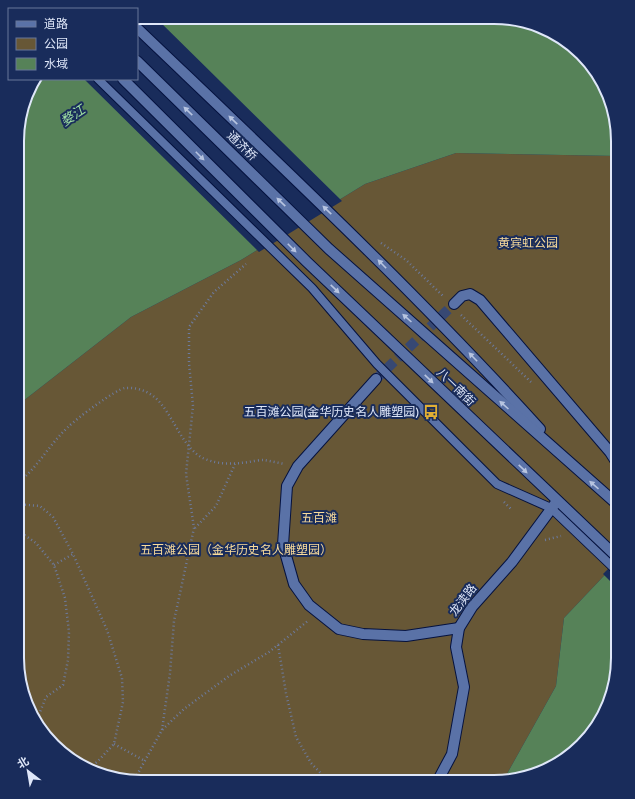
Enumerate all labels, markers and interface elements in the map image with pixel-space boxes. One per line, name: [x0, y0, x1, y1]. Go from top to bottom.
legend: [8, 8, 138, 80]
text: 道路: [44, 17, 68, 31]
text: 公园: [44, 37, 68, 51]
text: 水域: [44, 57, 68, 71]
water label: 婺江: [58, 101, 90, 130]
one-way arrow: [183, 106, 193, 116]
one-way arrow: [228, 115, 238, 125]
street label: 通济桥: [224, 128, 260, 164]
one-way arrow: [195, 151, 205, 161]
one-way arrow: [276, 197, 286, 207]
one-way arrow: [322, 205, 332, 215]
park label: 黄宾虹公园: [498, 236, 558, 250]
one-way arrow: [287, 243, 297, 253]
one-way arrow: [377, 259, 387, 269]
one-way arrow: [330, 285, 340, 294]
one-way arrow: [402, 314, 412, 323]
one-way arrow: [468, 352, 478, 362]
street label: 八一南街: [434, 365, 478, 409]
one-way arrow: [424, 374, 434, 384]
one-way arrow: [499, 400, 509, 409]
bus stop icon: 五百滩公园(金华历史名人雕塑园): [422, 403, 440, 421]
place label: 五百滩公园(金华历史名人雕塑园): [244, 405, 419, 419]
one-way arrow: [519, 464, 528, 473]
one-way arrow: [589, 480, 600, 489]
park label: 五百滩: [301, 511, 337, 525]
park label: 五百滩公园（金华历史名人雕塑园）: [140, 543, 332, 557]
street label: 龙渎路: [447, 581, 479, 619]
north arrow: [8, 751, 48, 791]
text: 北: [15, 754, 31, 771]

